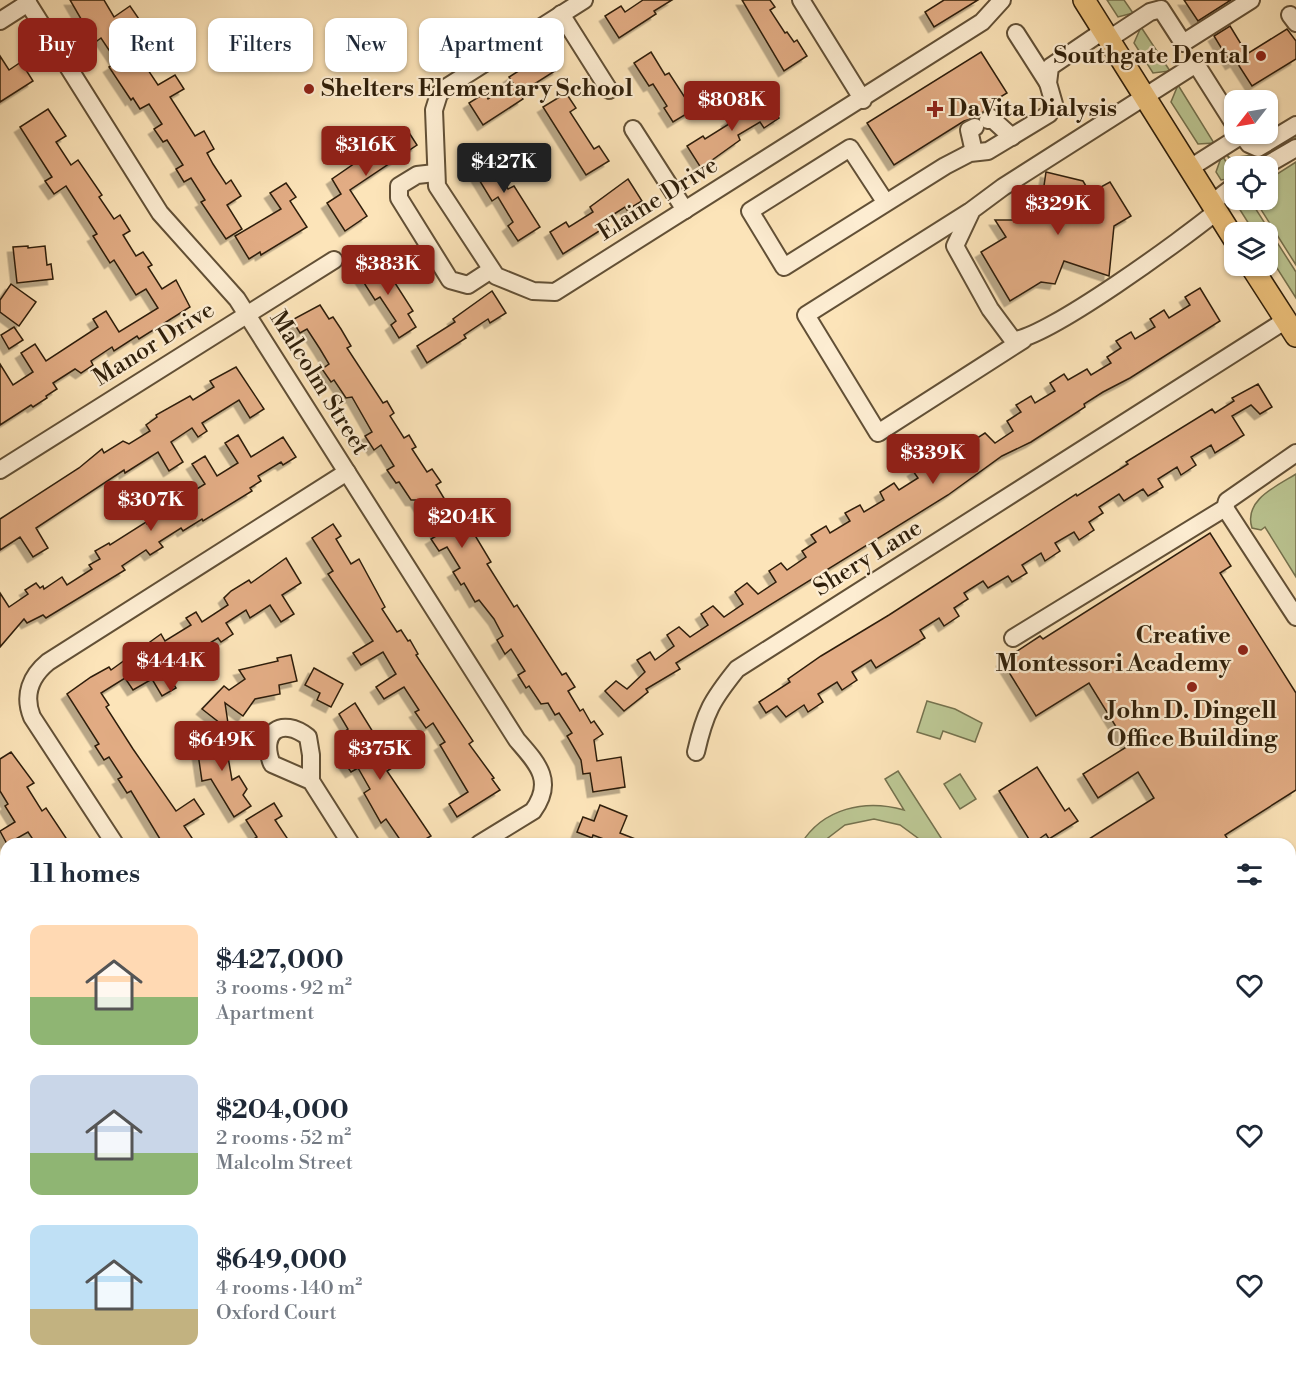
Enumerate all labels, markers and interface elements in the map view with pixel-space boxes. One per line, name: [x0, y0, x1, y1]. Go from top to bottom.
chip: Buy: [18, 18, 97, 72]
chip: Rent: [109, 18, 196, 72]
chip: Filters: [208, 18, 313, 72]
chip: New: [325, 18, 407, 72]
chip: Apartment: [419, 18, 564, 72]
place label: Southgate Dental: [1054, 41, 1249, 71]
marker: Southgate Dental: [1254, 49, 1268, 63]
place label: Shelters Elementary School: [321, 74, 633, 104]
pin: $808K: [690, 81, 774, 132]
marker: Shelters Elementary School: [302, 82, 316, 96]
text: $808K: [698, 88, 766, 113]
north arrow: [1224, 90, 1278, 144]
map controls: [1224, 90, 1278, 276]
place label: DaVita Dialysis: [948, 94, 1117, 124]
marker: DaVita Dialysis: [926, 100, 944, 118]
pin: $316K: [324, 126, 408, 177]
text: $316K: [335, 133, 397, 158]
pin: $427K: [462, 143, 546, 194]
text: $427K: [471, 150, 537, 175]
street label: Elaine Drive: [592, 150, 724, 248]
button: locate: [1224, 156, 1278, 210]
pin: $329K: [1016, 185, 1100, 236]
text: $329K: [1025, 192, 1091, 217]
button: layers: [1224, 222, 1278, 276]
pin: $383K: [346, 245, 430, 296]
text: $383K: [356, 252, 420, 277]
street label: Manor Drive: [88, 295, 220, 393]
street label: Malcolm Street: [263, 305, 376, 461]
pin: $339K: [891, 434, 975, 485]
text: $339K: [901, 441, 965, 466]
pin: $307K: [109, 481, 193, 532]
text: $307K: [118, 488, 184, 513]
pin: $204K: [420, 498, 504, 549]
text: $204K: [428, 505, 496, 530]
street label: Shery Lane: [808, 513, 928, 603]
place label: Creative Montessori Academy: [996, 621, 1232, 679]
pin: $444K: [129, 642, 213, 693]
marker: Creative Montessori Academy: [1236, 643, 1250, 657]
text: $444K: [137, 649, 205, 674]
marker: John D. Dingell Office Building: [1185, 680, 1199, 694]
place label: John D. Dingell Office Building: [1104, 696, 1279, 754]
pin: $649K: [180, 721, 264, 772]
text: $649K: [188, 728, 256, 753]
pin: $375K: [338, 730, 422, 781]
text: $375K: [348, 737, 412, 762]
text: 11 homes: [30, 858, 140, 890]
icon: filters: [1233, 858, 1266, 891]
text: $427,000: [216, 944, 344, 976]
icon: home: [78, 949, 150, 1021]
icon: heart: [1233, 969, 1266, 1002]
text: 3 rooms · 92 m²: [216, 976, 352, 1001]
text: Apartment: [216, 1001, 314, 1026]
text: $204,000: [216, 1094, 349, 1126]
icon: home: [78, 1099, 150, 1171]
icon: heart: [1233, 1119, 1266, 1152]
text: 2 rooms · 52 m²: [216, 1126, 351, 1151]
text: Malcolm Street: [216, 1151, 353, 1176]
text: $649,000: [216, 1244, 347, 1276]
icon: home: [78, 1249, 150, 1321]
icon: heart: [1233, 1269, 1266, 1302]
text: 4 rooms · 140 m²: [216, 1276, 362, 1301]
text: Oxford Court: [216, 1301, 336, 1326]

